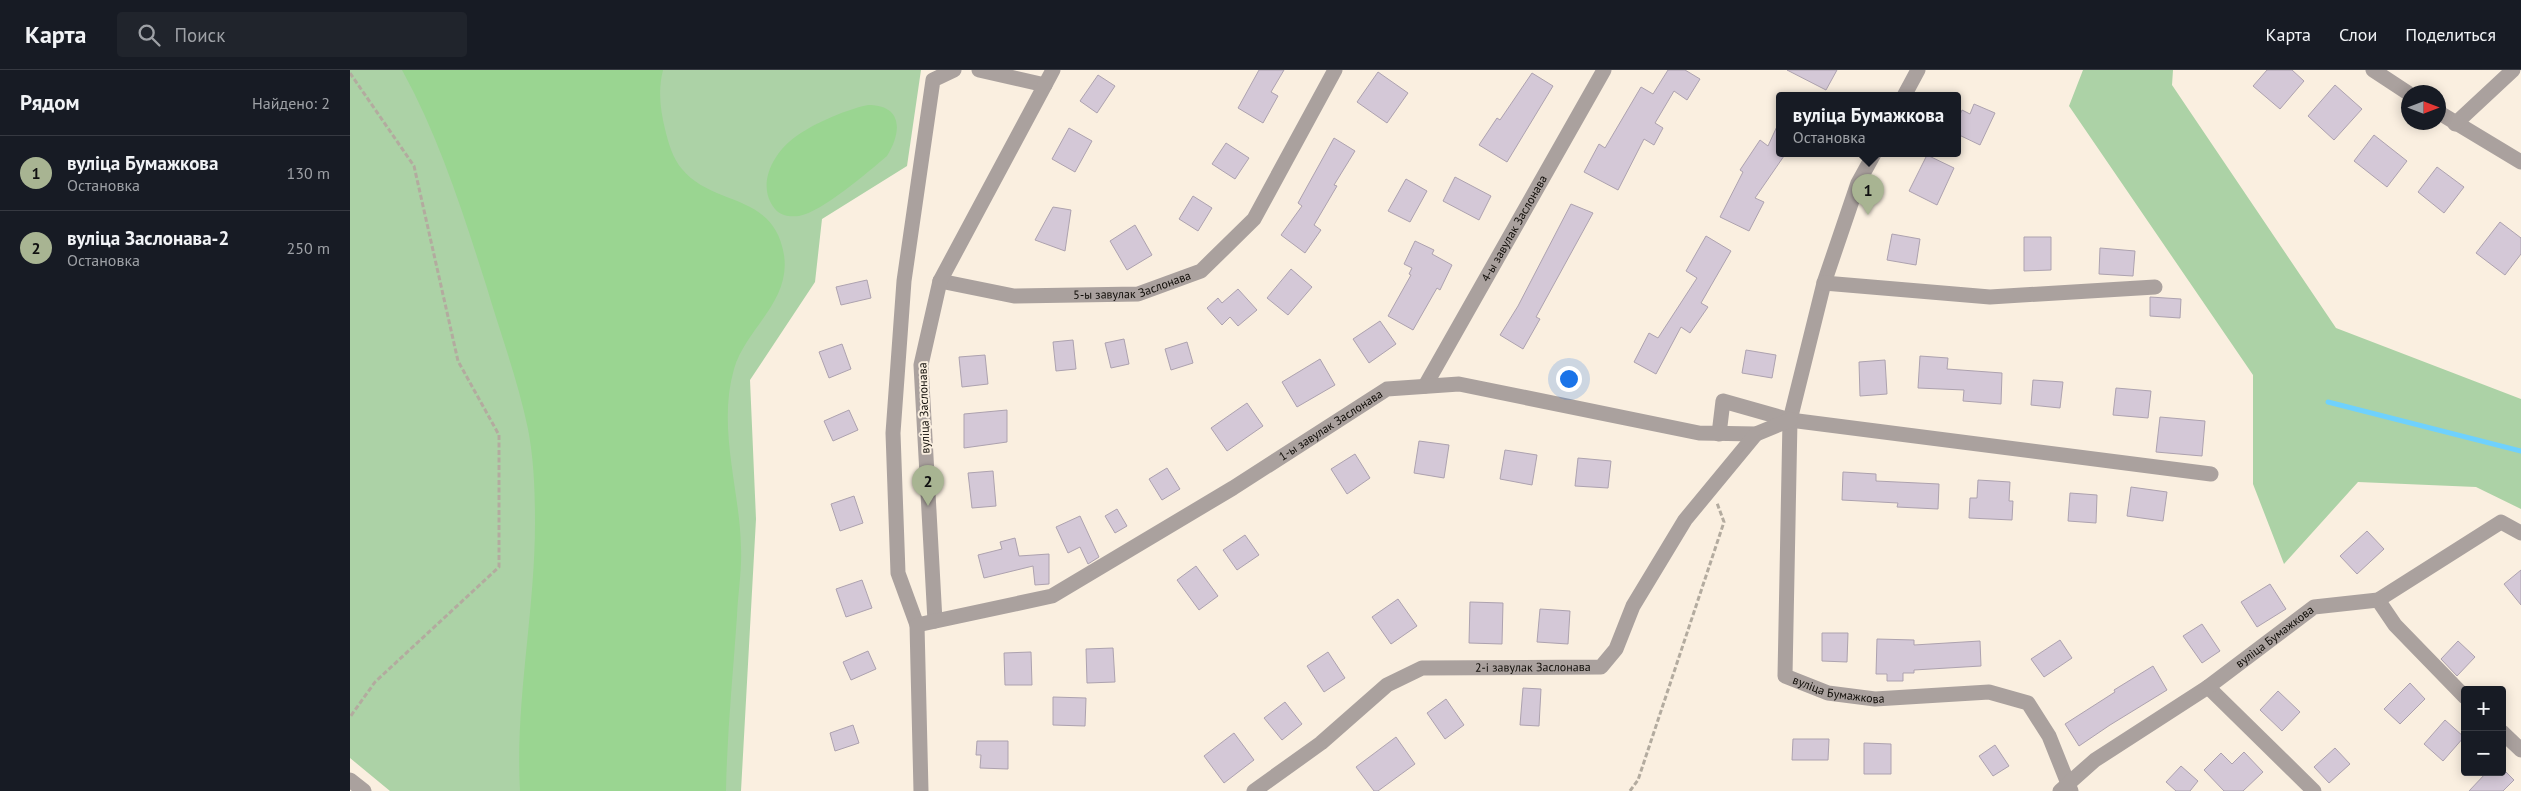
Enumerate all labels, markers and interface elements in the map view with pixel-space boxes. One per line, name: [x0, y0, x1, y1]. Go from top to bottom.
search box: [117, 12, 467, 57]
text: Карта: [25, 19, 87, 50]
icon: search: [135, 21, 163, 49]
text: Поиск: [175, 23, 225, 47]
text: Карта: [2266, 23, 2311, 46]
text: Слои: [2339, 23, 2377, 46]
text: Поделиться: [2405, 23, 2496, 46]
north arrow: [2401, 85, 2446, 130]
text: Рядом: [20, 89, 79, 116]
popup: [1776, 92, 1961, 157]
text: Найдено: 2: [252, 93, 330, 113]
text: вуліца Бумажкова: [1793, 103, 1944, 127]
text: Остановка: [1793, 127, 1866, 147]
text: вуліца Бумажкова: [67, 151, 218, 175]
text: 1: [31, 163, 41, 183]
text: 130 m: [287, 163, 330, 183]
street label: 4-ы завулак Заслонава: [1478, 172, 1550, 284]
pin: 1: [1852, 174, 1884, 215]
text: Остановка: [67, 175, 140, 195]
text: вуліца Заслонава-2: [67, 226, 229, 250]
text: 2: [31, 238, 41, 258]
text: 250 m: [287, 238, 330, 258]
text: Остановка: [67, 250, 140, 270]
street label: 5-ы завулак Заслонава: [1073, 267, 1193, 302]
street label: вуліца Заслонава: [914, 362, 933, 454]
your location: [1556, 366, 1582, 392]
street label: 1-ы завулак Заслонава: [1276, 386, 1385, 464]
pin: 2: [912, 465, 944, 506]
street label: вуліца Бумажкова: [2232, 602, 2317, 671]
street label: 2-і завулак Заслонава: [1475, 659, 1591, 675]
street label: вуліца Бумажкова: [1791, 672, 1885, 706]
map controls: [2461, 686, 2506, 776]
button: +: [2461, 686, 2506, 731]
button: −: [2461, 731, 2506, 776]

